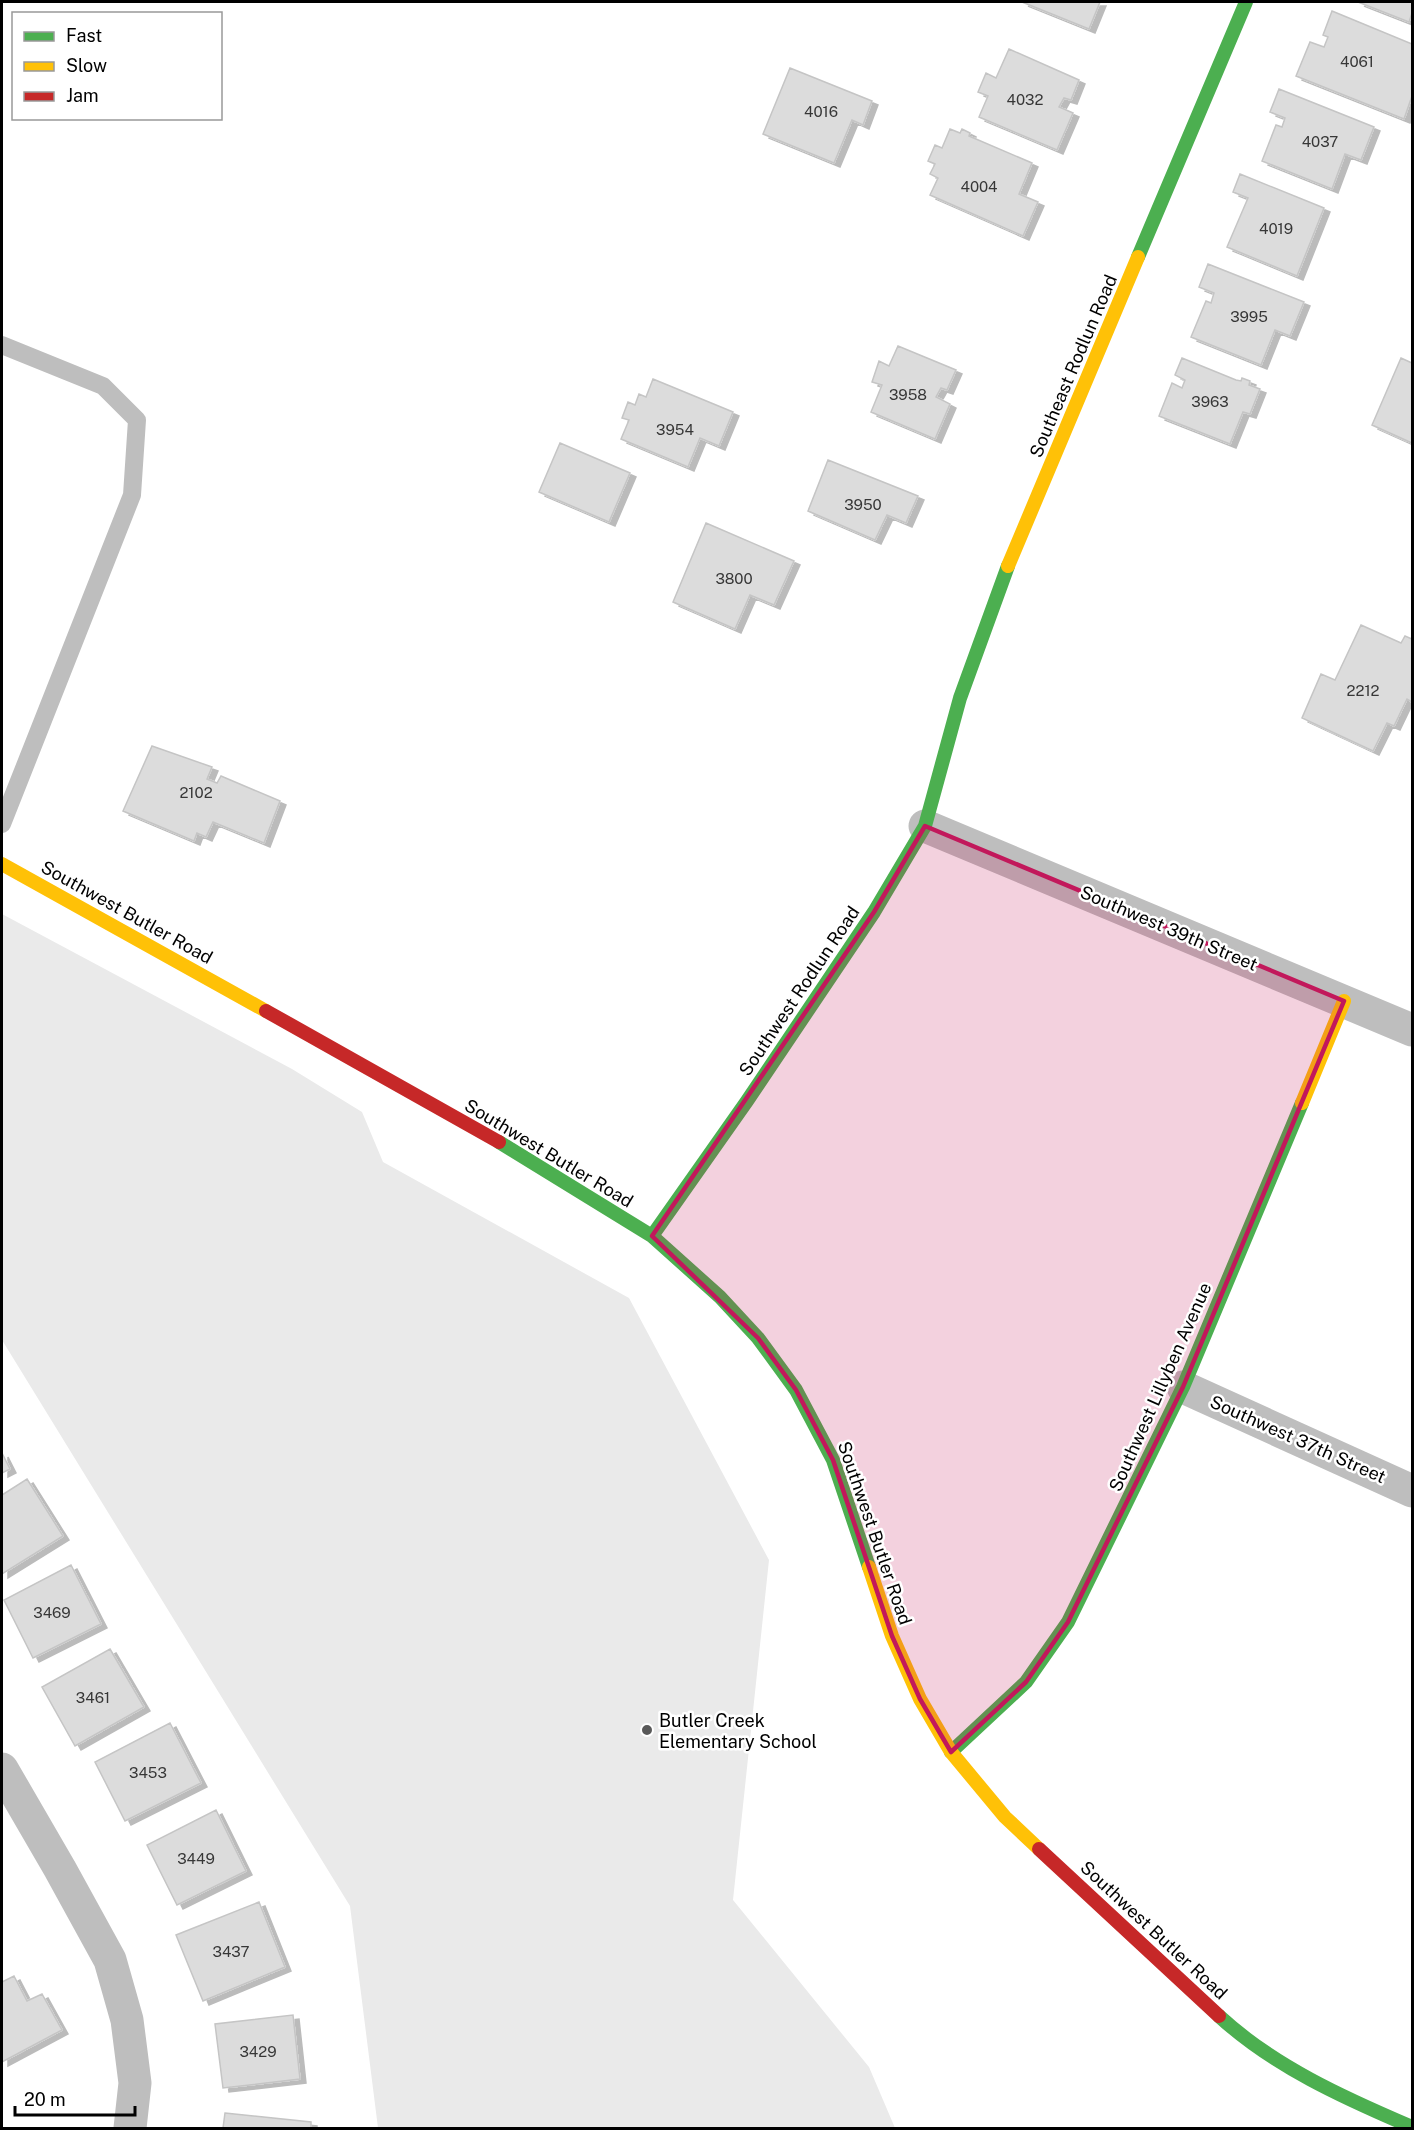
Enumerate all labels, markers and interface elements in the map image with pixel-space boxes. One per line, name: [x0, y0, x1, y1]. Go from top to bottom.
legend: [12, 12, 222, 120]
text: Fast: [66, 25, 102, 46]
house number: 4061: [1340, 53, 1374, 70]
text: Slow: [66, 55, 107, 76]
text: Jam: [66, 85, 99, 106]
house number: 4032: [1007, 91, 1044, 108]
house number: 4016: [804, 103, 838, 120]
house number: 4037: [1302, 133, 1338, 150]
house number: 4004: [960, 178, 998, 195]
house number: 4019: [1259, 220, 1293, 237]
street label: Southeast Rodlun Road: [1025, 272, 1121, 460]
house number: 3995: [1230, 308, 1268, 325]
house number: 3958: [889, 386, 927, 403]
house number: 3963: [1191, 393, 1229, 410]
house number: 3954: [656, 421, 694, 438]
house number: 3950: [844, 496, 882, 513]
house number: 3800: [715, 570, 753, 587]
house number: 2212: [1347, 682, 1380, 699]
house number: 2102: [179, 784, 213, 801]
street label: Southwest Butler Road: [38, 856, 216, 968]
street label: Southwest 39th Street: [1077, 881, 1261, 975]
street label: Southwest Rodlun Road: [734, 902, 864, 1080]
street label: Southwest Butler Road: [461, 1094, 637, 1212]
street label: Southwest Lillyben Avenue: [1104, 1279, 1216, 1495]
street label: Southwest 37th Street: [1207, 1391, 1389, 1487]
street label: Southwest Butler Road: [834, 1438, 916, 1628]
house number: 3469: [33, 1604, 71, 1621]
house number: 3461: [76, 1689, 110, 1706]
place label: Butler Creek Elementary School: [659, 1710, 817, 1752]
marker: Butler Creek Elementary School: [640, 1723, 654, 1737]
house number: 3453: [129, 1764, 167, 1781]
house number: 3449: [177, 1850, 215, 1867]
street label: Southwest Butler Road: [1076, 1857, 1232, 2003]
house number: 3437: [212, 1943, 250, 1960]
house number: 3429: [239, 2043, 277, 2060]
scale bar: [15, 2079, 135, 2117]
text: 20 m: [24, 2089, 66, 2110]

